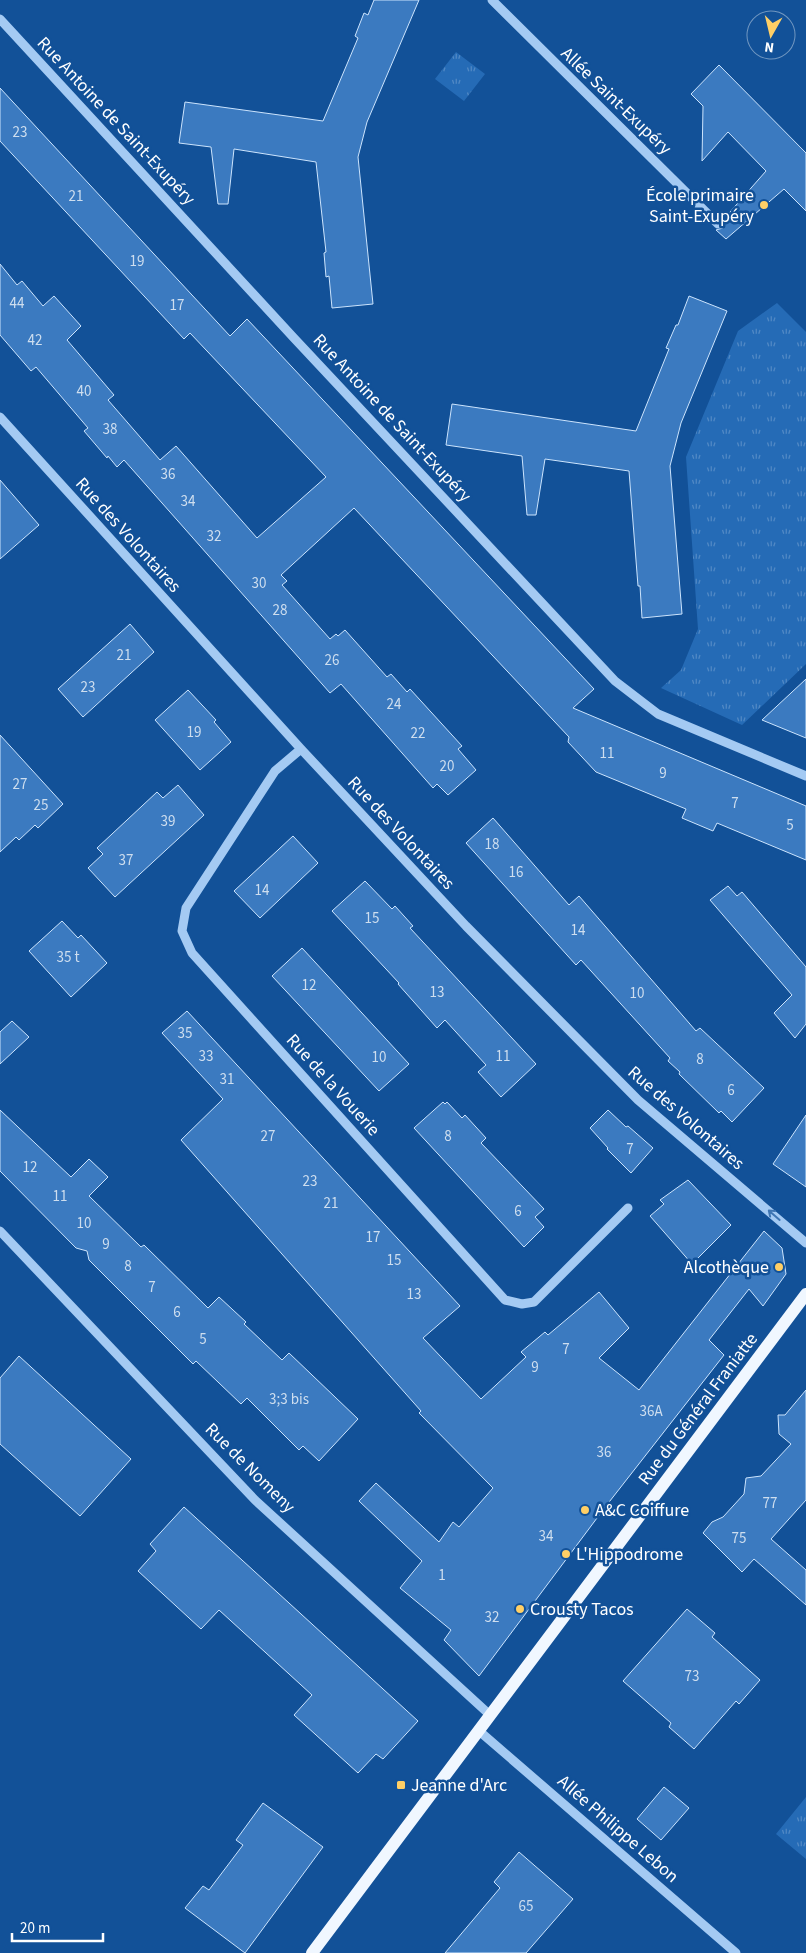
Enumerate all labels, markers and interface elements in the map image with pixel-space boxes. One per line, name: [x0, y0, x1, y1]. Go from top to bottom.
north arrow: [746, 10, 796, 60]
street label: Rue Antoine de Saint-Exupéry: [31, 31, 201, 211]
text: N: [763, 36, 775, 57]
street label: Allée Saint-Exupéry: [555, 42, 677, 161]
house number: 23: [13, 122, 27, 143]
place label: École primaire Saint-Exupéry: [646, 183, 755, 229]
house number: 21: [69, 186, 83, 207]
marker: École primaire Saint-Exupéry: [758, 199, 770, 211]
house number: 19: [130, 251, 144, 272]
house number: 44: [10, 293, 25, 314]
house number: 17: [170, 295, 184, 316]
street label: Rue Antoine de Saint-Exupéry: [307, 328, 477, 508]
house number: 42: [28, 330, 42, 351]
house number: 40: [77, 381, 91, 402]
house number: 38: [103, 419, 117, 440]
house number: 36: [161, 464, 175, 485]
street label: Rue des Volontaires: [69, 472, 187, 598]
house number: 34: [181, 491, 196, 512]
house number: 32: [207, 526, 221, 547]
house number: 30: [252, 573, 266, 594]
house number: 28: [273, 600, 287, 621]
house number: 21: [117, 645, 131, 666]
house number: 26: [325, 650, 339, 671]
house number: 23: [81, 677, 95, 698]
house number: 24: [387, 694, 402, 715]
house number: 19: [187, 722, 201, 743]
house number: 22: [411, 723, 425, 744]
house number: 11: [600, 743, 614, 764]
house number: 20: [440, 756, 454, 777]
house number: 9: [659, 763, 667, 784]
street label: Rue des Volontaires: [342, 771, 460, 895]
house number: 27: [13, 774, 27, 795]
house number: 7: [731, 793, 739, 814]
house number: 25: [34, 795, 48, 816]
house number: 39: [161, 811, 175, 832]
house number: 5: [786, 815, 794, 836]
house number: 18: [485, 834, 499, 855]
house number: 37: [119, 850, 133, 871]
house number: 16: [509, 862, 523, 883]
house number: 14: [255, 880, 270, 901]
house number: 15: [365, 908, 379, 929]
house number: 14: [571, 920, 586, 941]
house number: 35 t: [57, 947, 79, 968]
house number: 12: [302, 975, 316, 996]
house number: 13: [430, 982, 444, 1003]
house number: 10: [630, 983, 644, 1004]
house number: 35: [178, 1023, 192, 1044]
street label: Rue de la Vouerie: [280, 1029, 386, 1142]
house number: 33: [199, 1046, 213, 1067]
house number: 11: [496, 1046, 510, 1067]
house number: 10: [372, 1047, 386, 1068]
house number: 8: [696, 1049, 704, 1070]
street label: Rue des Volontaires: [622, 1060, 750, 1176]
house number: 31: [220, 1069, 234, 1090]
house number: 6: [727, 1080, 735, 1101]
house number: 27: [261, 1126, 275, 1147]
house number: 8: [444, 1126, 452, 1147]
house number: 7: [626, 1139, 634, 1160]
house number: 12: [23, 1157, 37, 1178]
house number: 23: [303, 1171, 317, 1192]
house number: 11: [53, 1186, 67, 1207]
house number: 21: [324, 1193, 338, 1214]
house number: 6: [514, 1201, 522, 1222]
one-way arrow: [768, 1210, 781, 1221]
house number: 10: [77, 1213, 91, 1234]
house number: 17: [366, 1227, 380, 1248]
house number: 9: [102, 1234, 110, 1255]
house number: 15: [387, 1250, 401, 1271]
place label: Alcothèque: [684, 1255, 769, 1280]
house number: 8: [124, 1256, 132, 1277]
marker: Alcothèque: [773, 1261, 785, 1273]
house number: 7: [148, 1277, 156, 1298]
house number: 13: [407, 1284, 421, 1305]
house number: 6: [173, 1302, 181, 1323]
street label: Rue du Général Franiatte: [632, 1328, 764, 1490]
house number: 5: [199, 1329, 207, 1350]
house number: 7: [562, 1339, 570, 1360]
house number: 9: [531, 1357, 539, 1378]
house number: 3;3 bis: [269, 1389, 309, 1410]
house number: 36A: [639, 1401, 663, 1422]
street label: Rue de Nomeny: [199, 1417, 301, 1519]
house number: 36: [597, 1442, 611, 1463]
house number: 77: [763, 1493, 777, 1514]
place label: A&C Coiffure: [595, 1498, 689, 1523]
marker: A&C Coiffure: [579, 1504, 591, 1516]
house number: 34: [539, 1526, 554, 1547]
house number: 75: [732, 1528, 746, 1549]
place label: L'Hippodrome: [576, 1542, 683, 1567]
marker: L'Hippodrome: [560, 1548, 572, 1560]
house number: 1: [438, 1565, 446, 1586]
place label: Crousty Tacos: [530, 1597, 634, 1622]
marker: Crousty Tacos: [514, 1603, 526, 1615]
house number: 32: [485, 1607, 499, 1628]
house number: 73: [685, 1666, 699, 1687]
street label: Allée Philippe Lebon: [552, 1769, 684, 1889]
place label: Jeanne d'Arc: [411, 1773, 507, 1798]
marker: Jeanne d'Arc: [395, 1779, 407, 1791]
house number: 65: [519, 1896, 533, 1917]
scale bar: [12, 1910, 104, 1942]
text: 20 m: [20, 1918, 50, 1939]

